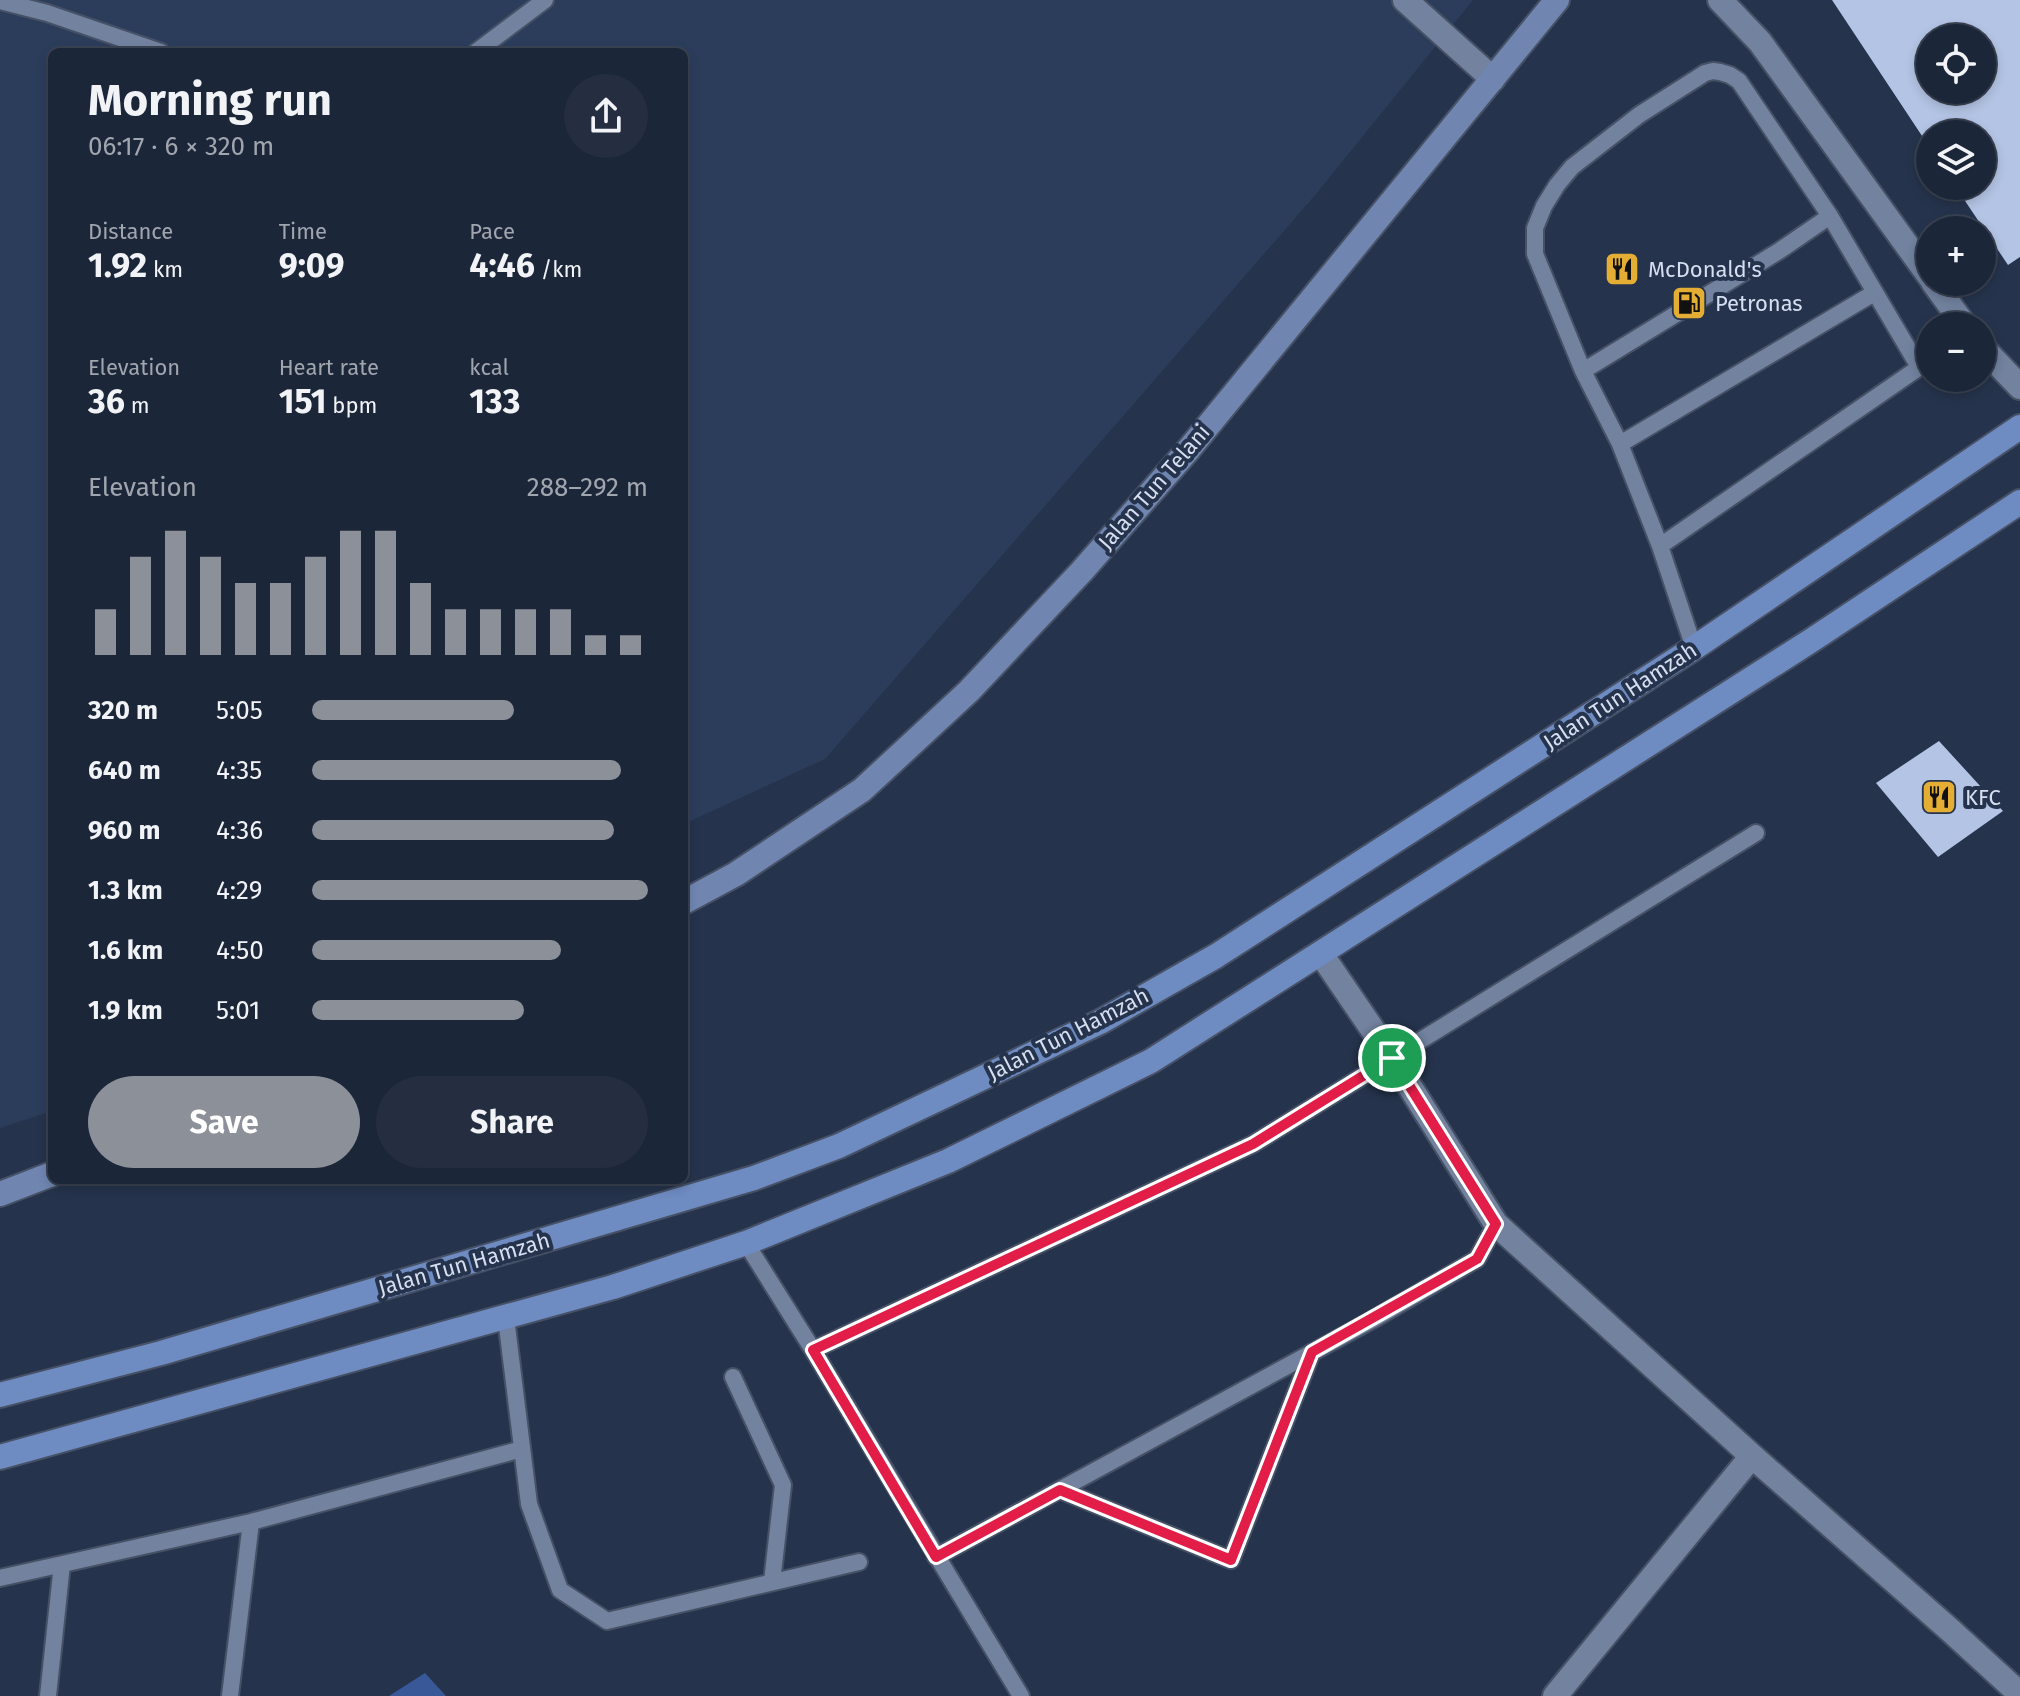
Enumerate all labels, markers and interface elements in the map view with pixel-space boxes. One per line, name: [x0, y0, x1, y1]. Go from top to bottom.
map controls: [1916, 24, 1996, 392]
button: locate: [1916, 24, 1996, 104]
text: Morning run: [88, 74, 332, 127]
button: share: [564, 74, 648, 158]
button: layers: [1916, 120, 1996, 200]
text: 06:17 · 6 × 320 m: [88, 131, 274, 162]
button: +: [1916, 216, 1996, 296]
text: Distance: [88, 218, 173, 245]
text: Time: [279, 218, 327, 245]
text: Pace: [469, 218, 515, 245]
text: 1.92: [88, 245, 147, 286]
text: 9:09: [279, 245, 344, 286]
text: 4:46: [469, 245, 535, 286]
restaurant icon: McDonald's: [1603, 250, 1641, 288]
text: km: [147, 256, 183, 283]
text: /km: [535, 256, 582, 283]
place label: McDonald's: [1648, 256, 1762, 283]
fuel station icon: Petronas: [1670, 284, 1708, 322]
place label: Petronas: [1715, 290, 1803, 317]
button: −: [1916, 312, 1996, 392]
text: Elevation: [88, 354, 180, 381]
text: Heart rate: [279, 354, 379, 381]
text: kcal: [469, 354, 509, 381]
text: 36: [88, 381, 125, 422]
text: 151: [279, 381, 327, 422]
text: 133: [469, 381, 520, 422]
text: m: [125, 392, 150, 419]
text: bpm: [327, 392, 377, 419]
street label: Jalan Tun Telani: [1092, 419, 1216, 555]
text: Elevation: [88, 472, 197, 503]
text: 288–292 m: [527, 472, 648, 503]
street label: Jalan Tun Hamzah: [1538, 636, 1702, 756]
text: 320 m: [88, 695, 158, 726]
text: 5:05: [216, 695, 263, 726]
text: 640 m: [88, 755, 161, 786]
text: 4:35: [216, 755, 262, 786]
restaurant icon: KFC: [1920, 778, 1958, 816]
place label: KFC: [1965, 784, 2001, 811]
text: 960 m: [88, 815, 161, 846]
text: 4:36: [216, 815, 263, 846]
text: 1.3 km: [88, 875, 163, 906]
text: 4:29: [216, 875, 262, 906]
text: 1.6 km: [88, 935, 163, 966]
text: 4:50: [216, 935, 264, 966]
street label: Jalan Tun Hamzah: [983, 982, 1153, 1086]
text: 1.9 km: [88, 995, 163, 1026]
text: 5:01: [216, 995, 260, 1026]
pin: [1358, 1024, 1426, 1092]
icon: arrive: [1370, 1036, 1414, 1080]
button: Save: [88, 1076, 360, 1168]
button: Share: [376, 1076, 648, 1168]
street label: Jalan Tun Hamzah: [375, 1227, 553, 1301]

